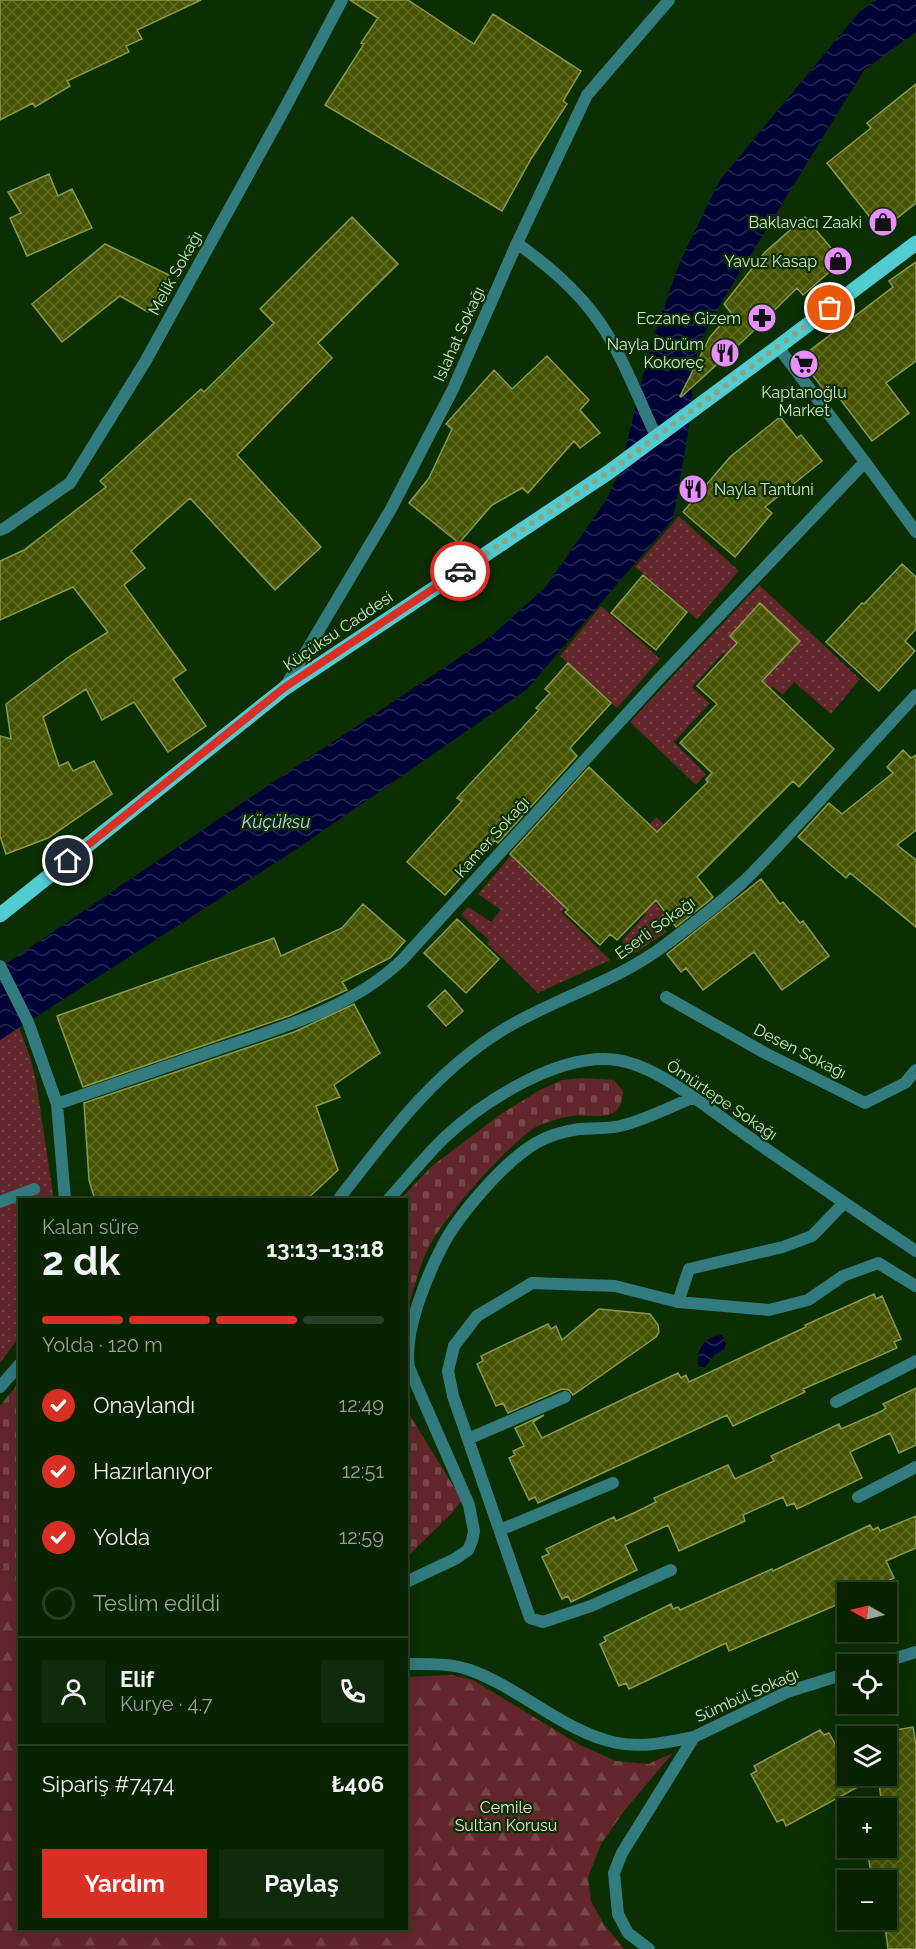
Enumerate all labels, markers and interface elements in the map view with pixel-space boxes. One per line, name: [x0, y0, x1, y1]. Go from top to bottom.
shop icon: Baklavacı Zaaki: [867, 206, 899, 238]
place label: Baklavacı Zaaki: [748, 213, 862, 232]
street label: Melik Sokağı: [144, 228, 206, 318]
shop icon: Yavuz Kasap: [822, 245, 854, 277]
place label: Yavuz Kasap: [724, 252, 817, 271]
pin: [804, 282, 855, 333]
street label: Islahat Sokağı: [430, 284, 488, 384]
icon: bag: [813, 291, 846, 324]
pharmacy icon: Eczane Gizem: [746, 302, 778, 334]
place label: Eczane Gizem: [637, 309, 741, 328]
place label: Nayla Dürüm Kokoreç: [607, 335, 704, 372]
restaurant icon: Nayla Dürüm Kokoreç: [709, 337, 741, 369]
supermarket icon: Kaptanoğlu Market: [788, 348, 820, 380]
place label: Kaptanoğlu Market: [761, 383, 847, 420]
restaurant icon: Nayla Tantuni: [677, 473, 709, 505]
place label: Nayla Tantuni: [714, 480, 814, 499]
courier: [430, 541, 490, 601]
icon: car: [444, 555, 477, 588]
street label: Küçüksu Caddesi: [280, 587, 396, 675]
street label: Kamer Sokağı: [451, 793, 533, 881]
water label: Küçüksu: [241, 811, 311, 832]
pin: [42, 835, 93, 886]
icon: home: [51, 844, 84, 877]
street label: Eserli Sokağı: [611, 893, 699, 963]
street label: Desen Sokağı: [751, 1020, 849, 1082]
street label: Ömürtepe Sokağı: [663, 1055, 782, 1144]
text: Kalan süre: [42, 1215, 139, 1239]
text: 13:13–13:18: [266, 1236, 384, 1262]
text: 2 dk: [42, 1238, 120, 1284]
text: Yolda · 120 m: [42, 1333, 163, 1357]
icon: check: [42, 1389, 75, 1422]
text: Onaylandı: [93, 1392, 195, 1418]
text: 12:49: [339, 1393, 384, 1417]
icon: check: [42, 1455, 75, 1488]
text: Hazırlanıyor: [93, 1458, 212, 1484]
text: 12:51: [342, 1459, 384, 1483]
icon: check: [42, 1521, 75, 1554]
text: Yolda: [93, 1524, 150, 1550]
text: 12:59: [339, 1525, 384, 1549]
north arrow: [837, 1582, 897, 1642]
map controls: [837, 1582, 897, 1930]
text: Teslim edildi: [93, 1590, 220, 1616]
button: locate: [837, 1654, 897, 1714]
button: person: [42, 1660, 105, 1723]
button: phone: [321, 1660, 384, 1723]
street label: Sümbül Sokağı: [692, 1664, 802, 1726]
text: Elif: [120, 1666, 154, 1692]
text: Kurye · 4.7: [120, 1692, 213, 1716]
button: layers: [837, 1726, 897, 1786]
text: Sipariş #7474: [42, 1771, 175, 1797]
text: ₺406: [332, 1771, 384, 1797]
park label: Cemile Sultan Korusu: [455, 1798, 557, 1835]
button: +: [837, 1798, 897, 1858]
button: Yardım: [42, 1849, 207, 1918]
button: Paylaş: [219, 1849, 384, 1918]
button: −: [837, 1870, 897, 1930]

